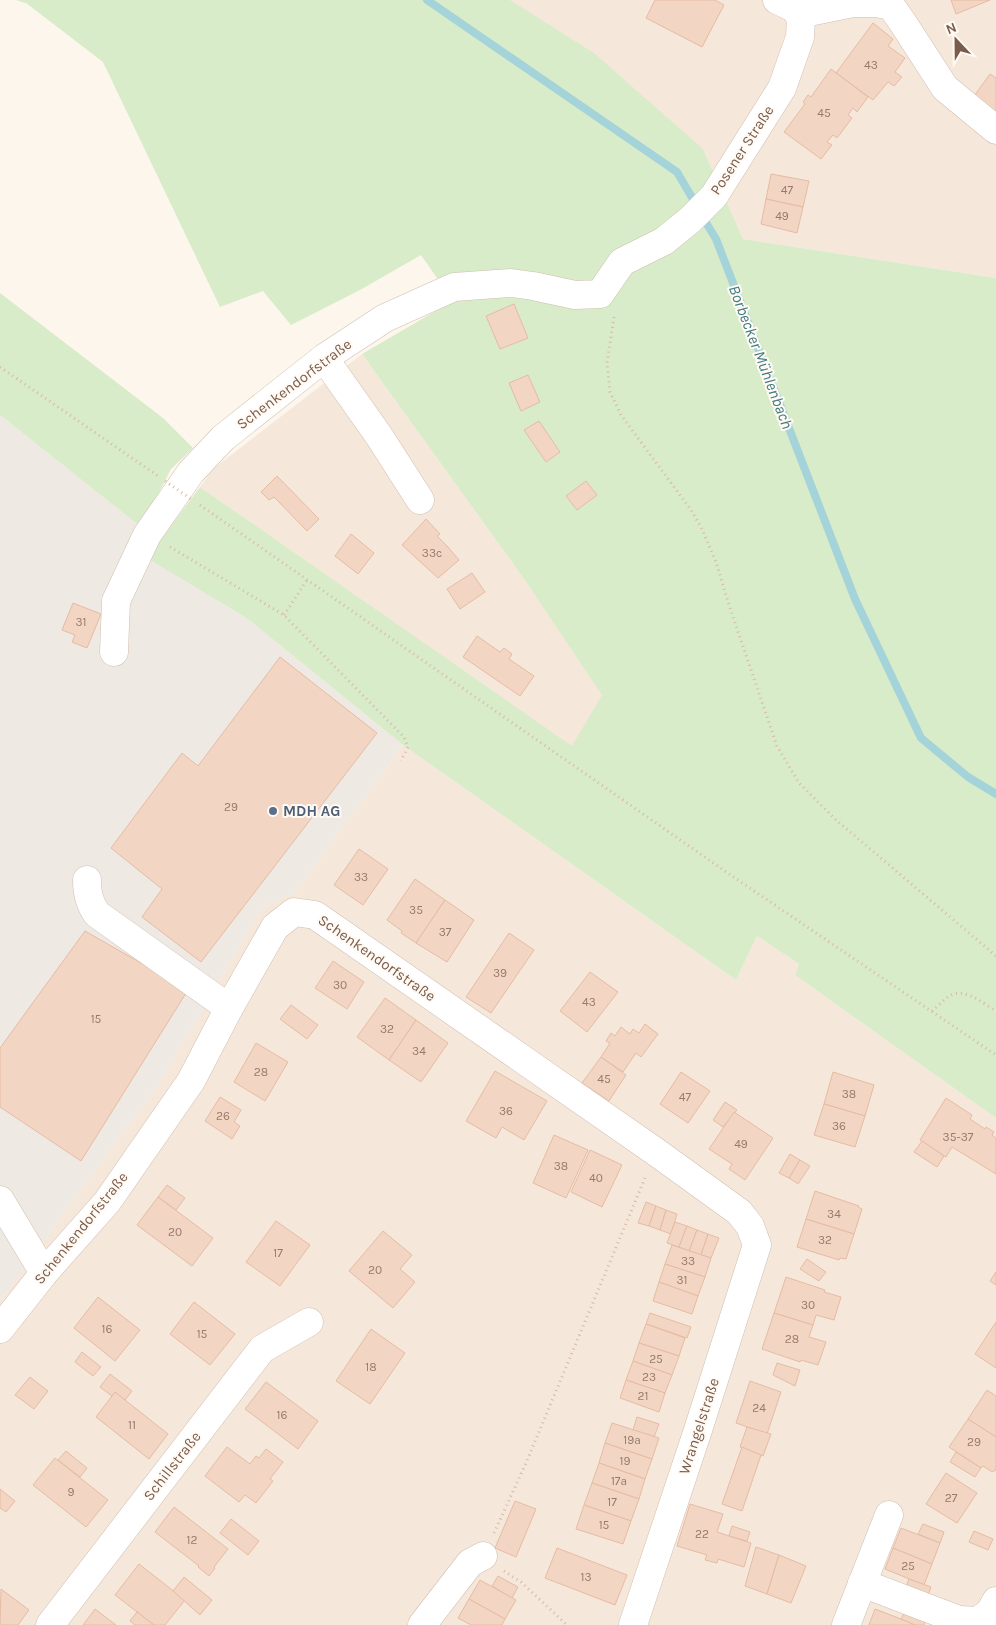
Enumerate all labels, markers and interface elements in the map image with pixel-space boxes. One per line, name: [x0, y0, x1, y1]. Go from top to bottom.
north arrow: [931, 15, 981, 65]
text: N: [943, 19, 959, 38]
house number: 43: [864, 58, 878, 72]
street label: Posener Straße: [706, 102, 778, 198]
house number: 45: [817, 106, 831, 120]
house number: 47: [781, 183, 794, 197]
house number: 49: [775, 209, 789, 223]
water label: Borbecker Mühlenbach: [725, 282, 797, 432]
street label: Schenkendorfstraße: [233, 335, 355, 433]
house number: 33c: [422, 546, 442, 560]
house number: 31: [75, 615, 87, 629]
house number: 29: [224, 800, 238, 814]
place label: MDH AG: [283, 802, 340, 820]
marker: MDH AG: [267, 805, 279, 817]
house number: 33: [354, 870, 368, 884]
house number: 35: [409, 903, 423, 917]
street label: Schenkendorfstraße: [315, 911, 439, 1005]
house number: 37: [439, 925, 452, 939]
house number: 39: [493, 966, 507, 980]
house number: 30: [333, 978, 347, 992]
house number: 43: [582, 995, 596, 1009]
house number: 15: [91, 1012, 102, 1026]
house number: 32: [380, 1022, 394, 1036]
house number: 34: [412, 1044, 426, 1058]
house number: 28: [254, 1065, 268, 1079]
house number: 45: [597, 1072, 611, 1086]
house number: 38: [842, 1087, 856, 1101]
house number: 47: [679, 1090, 692, 1104]
house number: 36: [499, 1104, 513, 1118]
house number: 26: [216, 1109, 230, 1123]
house number: 36: [832, 1119, 846, 1133]
house number: 35-37: [943, 1130, 974, 1144]
house number: 49: [734, 1137, 748, 1151]
house number: 38: [554, 1159, 568, 1173]
street label: Schenkendorfstraße: [30, 1168, 132, 1288]
house number: 40: [589, 1171, 603, 1185]
house number: 34: [827, 1207, 841, 1221]
house number: 20: [168, 1225, 182, 1239]
house number: 32: [818, 1233, 832, 1247]
house number: 17: [273, 1246, 283, 1260]
house number: 33: [681, 1254, 695, 1268]
house number: 20: [368, 1263, 382, 1277]
house number: 31: [676, 1273, 688, 1287]
house number: 30: [801, 1298, 815, 1312]
house number: 16: [102, 1322, 113, 1336]
house number: 15: [197, 1327, 208, 1341]
house number: 28: [785, 1332, 799, 1346]
house number: 25: [649, 1352, 663, 1366]
house number: 18: [365, 1360, 377, 1374]
house number: 23: [642, 1370, 656, 1384]
street label: Wrangelstraße: [675, 1376, 723, 1476]
house number: 21: [638, 1389, 648, 1403]
house number: 24: [752, 1401, 766, 1415]
house number: 16: [277, 1408, 288, 1422]
house number: 11: [128, 1418, 136, 1432]
street label: Schillstraße: [139, 1428, 205, 1504]
house number: 19a: [623, 1433, 641, 1447]
house number: 29: [967, 1435, 981, 1449]
house number: 19: [620, 1454, 630, 1468]
house number: 17a: [611, 1474, 627, 1488]
house number: 9: [68, 1485, 75, 1499]
house number: 27: [945, 1491, 958, 1505]
house number: 17: [607, 1495, 617, 1509]
house number: 15: [599, 1518, 610, 1532]
house number: 22: [695, 1527, 709, 1541]
house number: 12: [187, 1533, 198, 1547]
house number: 25: [901, 1559, 915, 1573]
house number: 13: [580, 1570, 592, 1584]

